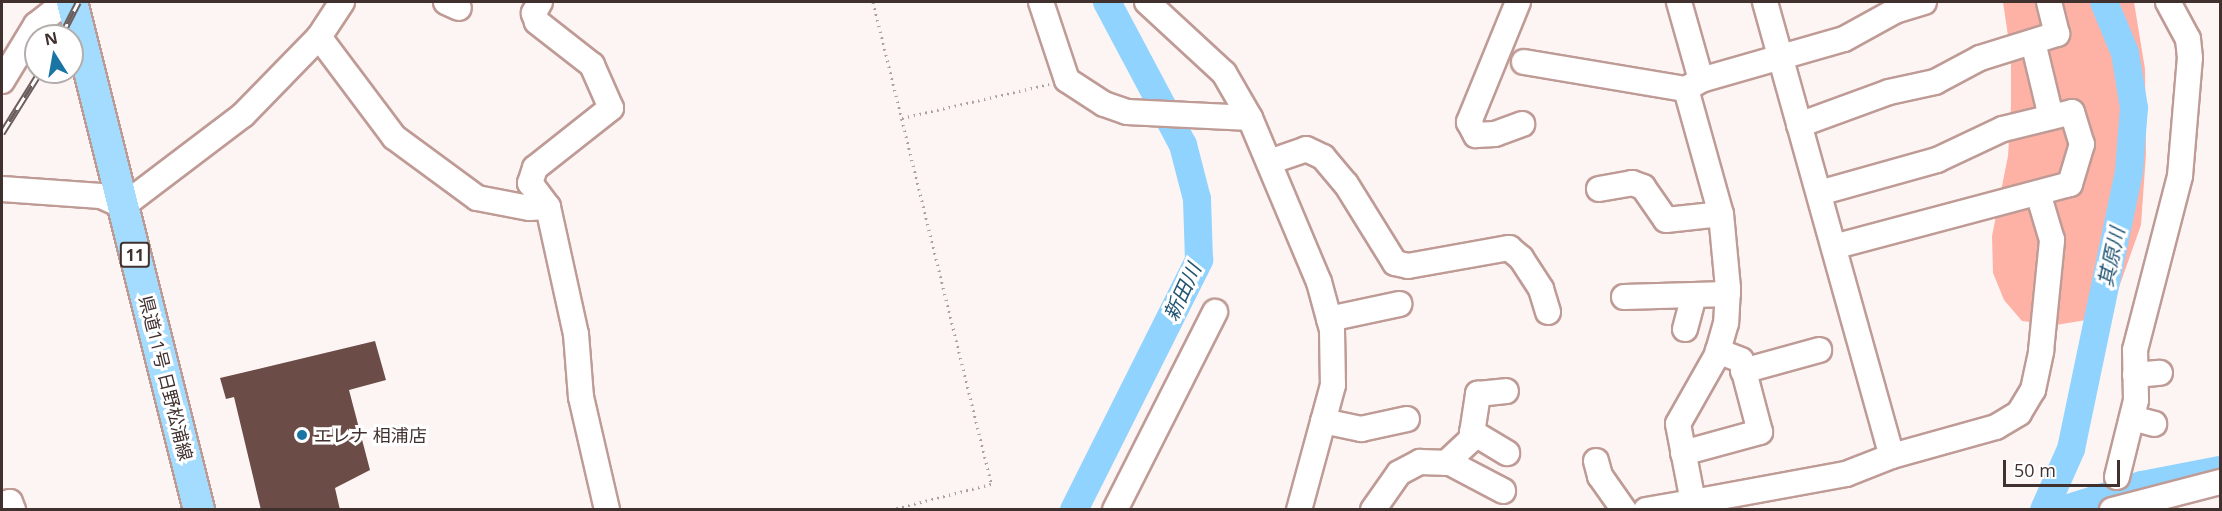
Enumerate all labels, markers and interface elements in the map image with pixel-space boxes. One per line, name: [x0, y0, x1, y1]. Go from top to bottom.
north arrow: [24, 24, 84, 84]
text: N: [42, 26, 59, 50]
water label: 其原川: [2093, 225, 2129, 289]
road number: 11: [118, 242, 152, 268]
water label: 新田川: [1158, 260, 1206, 324]
street label: 県道11号 日野松浦線: [135, 293, 197, 463]
place label: エレナ 相浦店: [314, 424, 427, 446]
marker: エレナ 相浦店: [295, 428, 309, 442]
scale bar: [2006, 448, 2123, 486]
text: 50 m: [2014, 458, 2056, 482]

